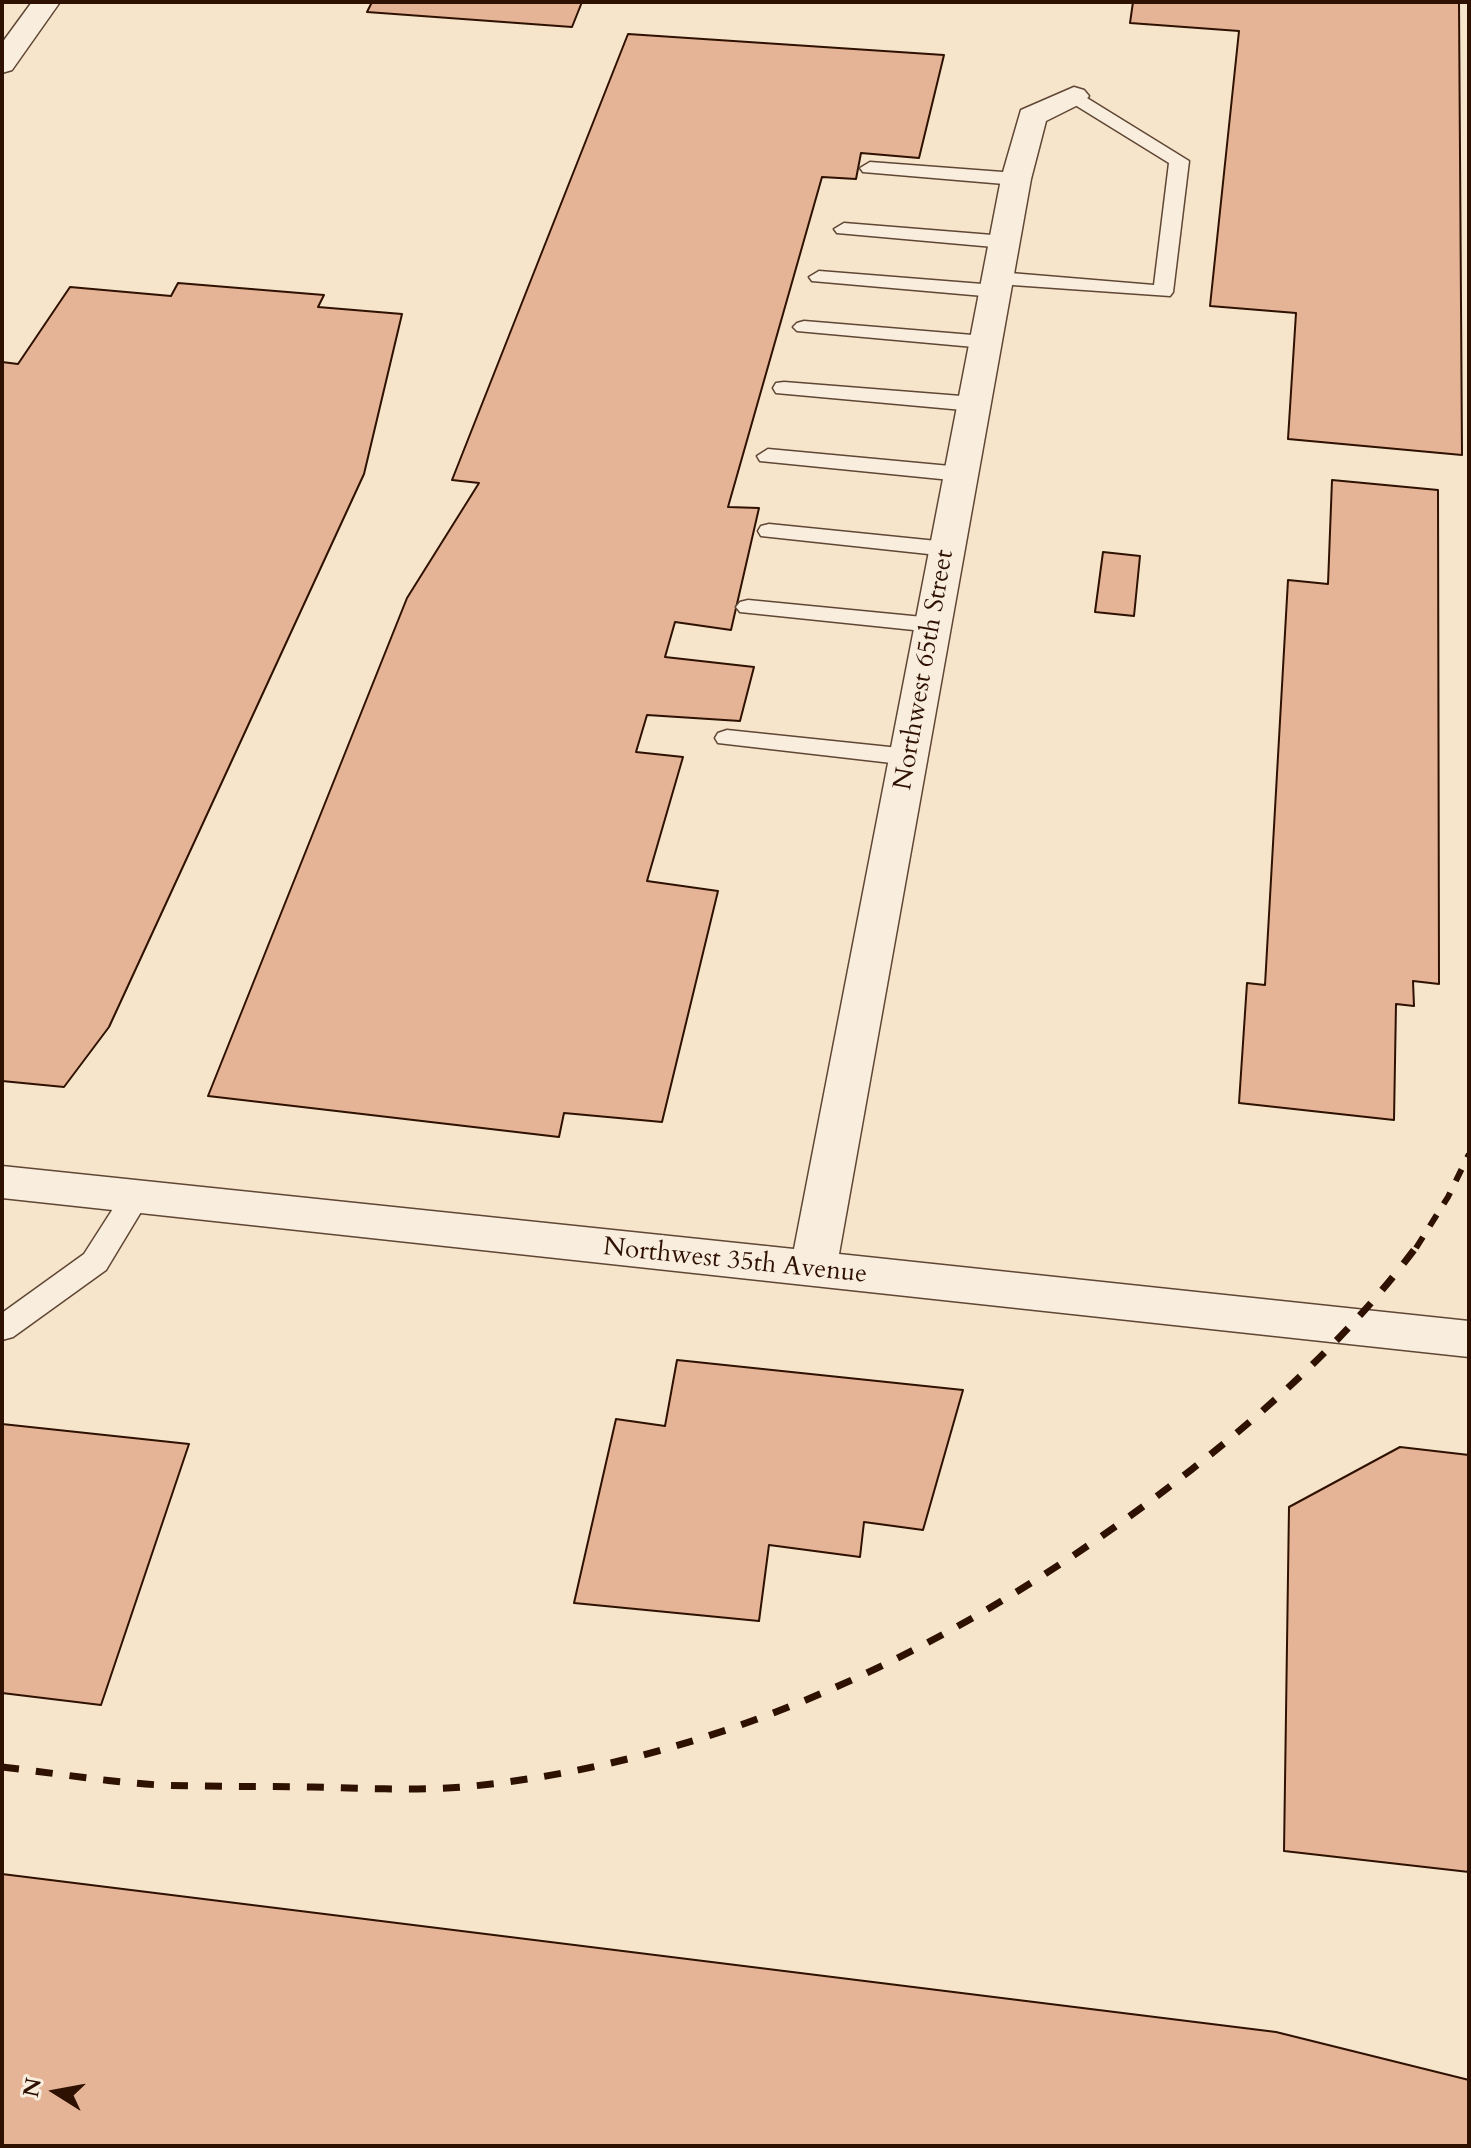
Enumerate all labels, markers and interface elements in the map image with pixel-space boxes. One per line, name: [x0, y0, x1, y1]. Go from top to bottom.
street label: Northwest 65th Street: [889, 547, 961, 793]
street label: Northwest 35th Avenue: [602, 1233, 868, 1291]
north arrow: [16, 2052, 96, 2132]
text: N: [16, 2075, 49, 2100]

